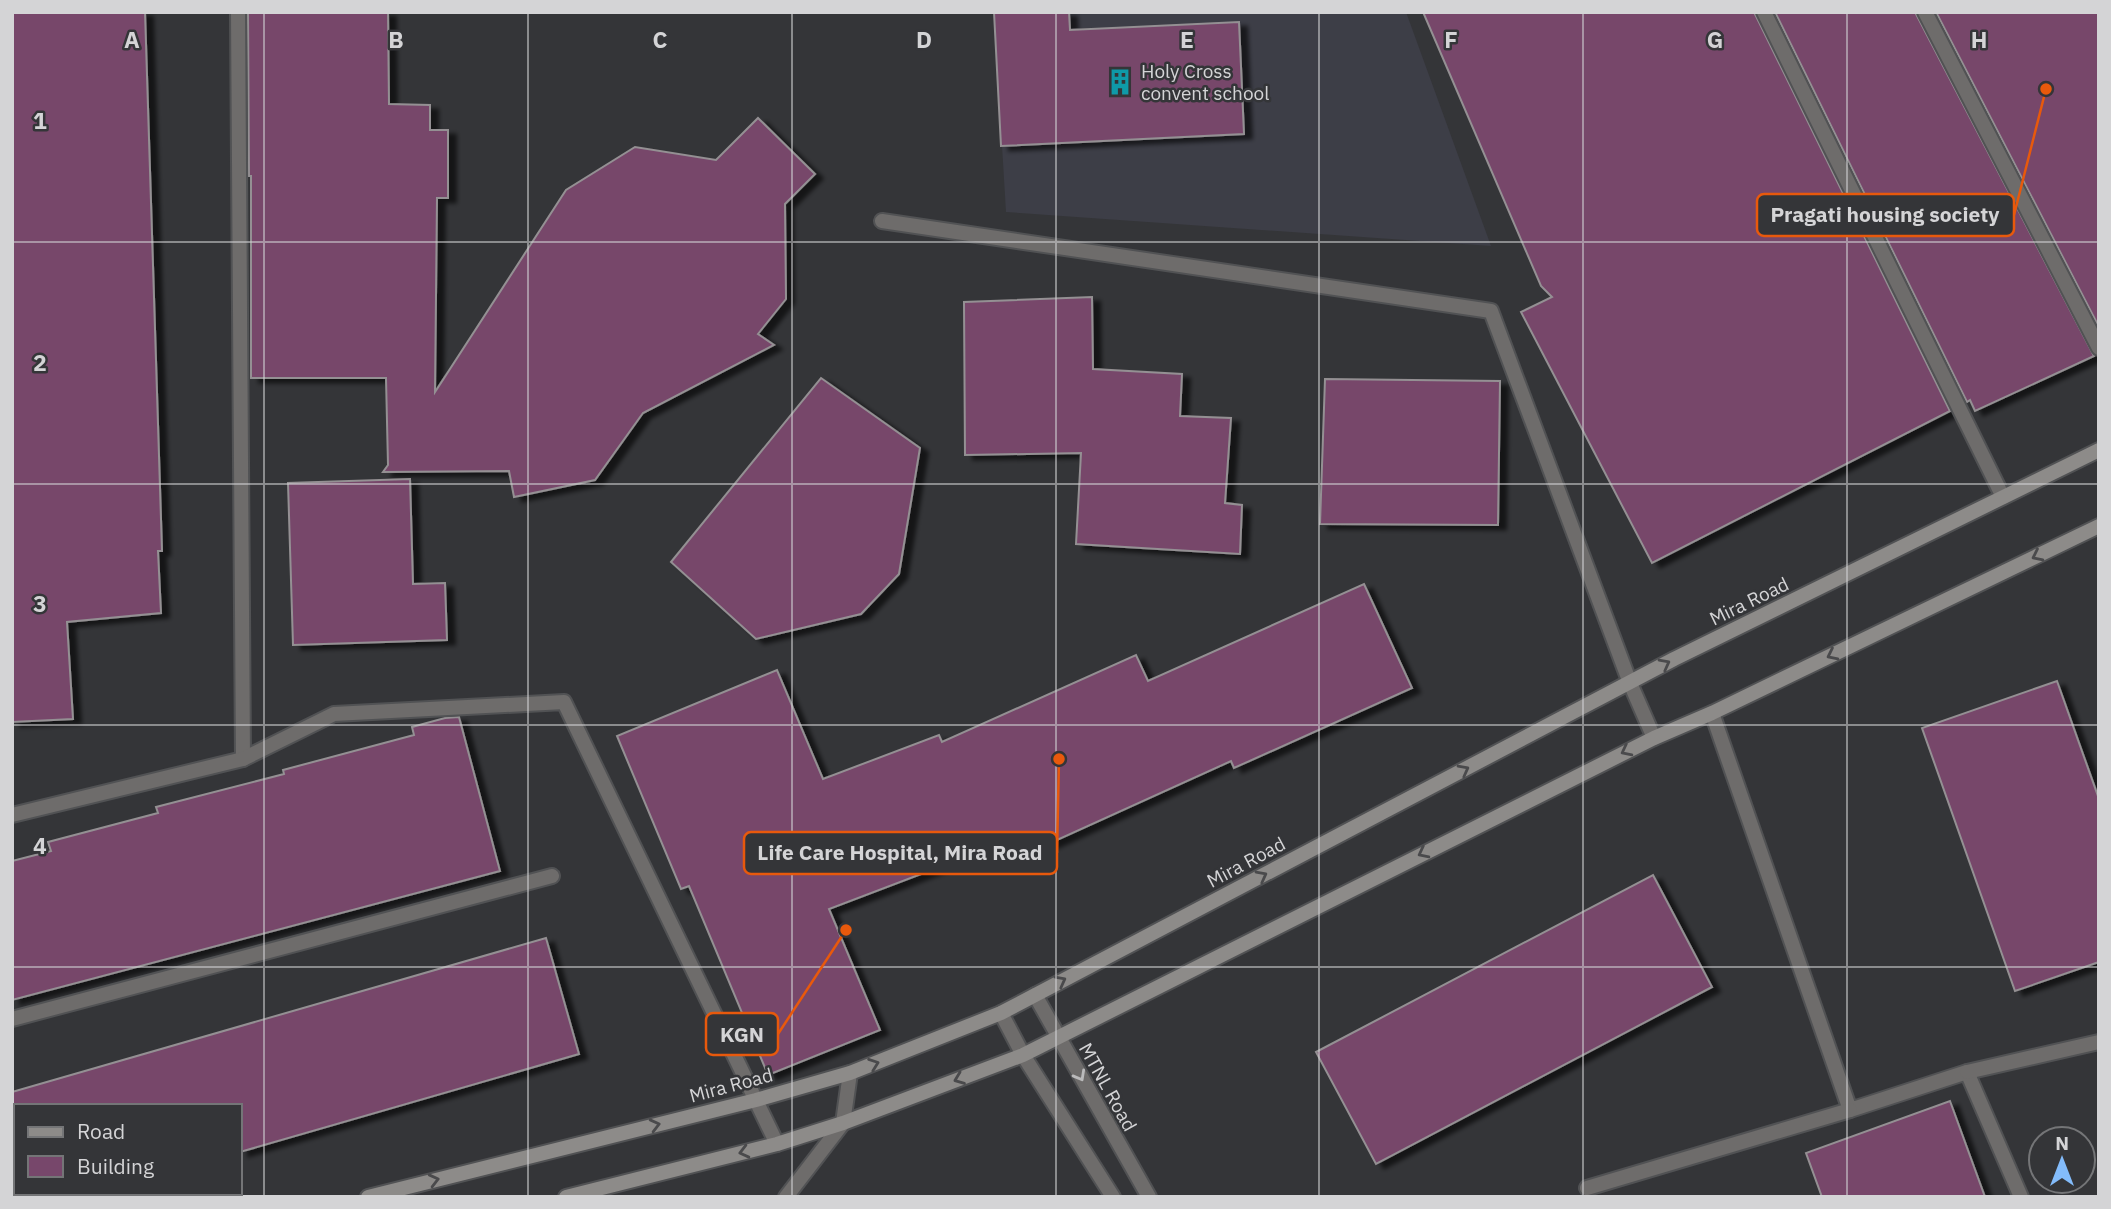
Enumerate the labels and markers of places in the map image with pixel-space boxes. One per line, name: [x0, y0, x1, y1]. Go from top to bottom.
place label: Holy Cross convent school: [1141, 59, 1269, 105]
building icon: Holy Cross convent school: [1105, 67, 1135, 97]
callout: Pragati housing society: [1757, 194, 2014, 236]
callout: Life Care Hospital, Mira Road: [744, 832, 1057, 874]
callout: KGN: [706, 1013, 778, 1055]

